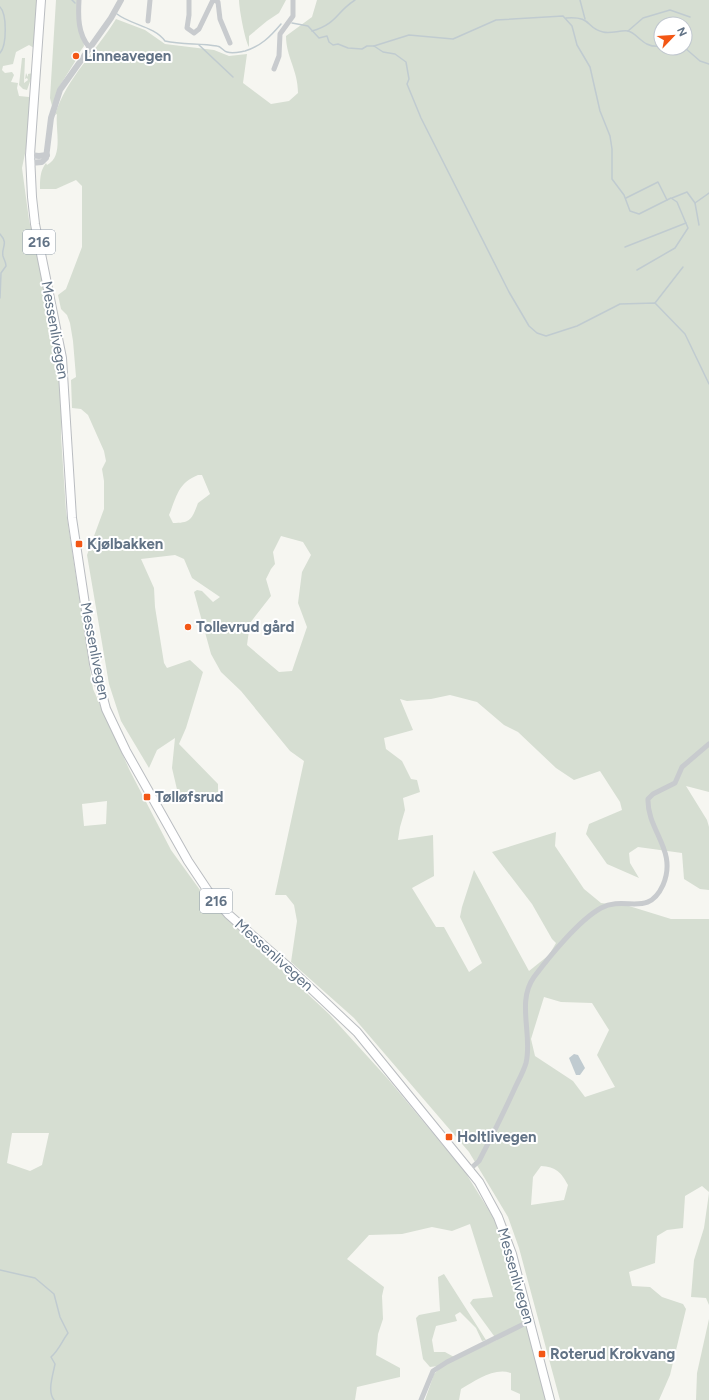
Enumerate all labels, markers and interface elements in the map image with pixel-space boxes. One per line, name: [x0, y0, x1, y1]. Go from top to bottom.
north arrow: [653, 16, 693, 56]
text: N: [674, 25, 689, 39]
place label: Linneavegen: [84, 47, 171, 65]
marker: Linneavegen: [71, 51, 81, 61]
road number: 216: [23, 230, 55, 254]
street label: Messenlivegen: [38, 279, 72, 381]
place label: Kjølbakken: [87, 535, 163, 553]
marker: Kjølbakken: [74, 539, 84, 549]
street label: Messenlivegen: [77, 601, 113, 701]
place label: Tollevrud gård: [196, 618, 295, 636]
marker: Tollevrud gård: [183, 622, 193, 632]
place label: Tølløfsrud: [155, 788, 224, 806]
marker: Tølløfsrud: [142, 792, 152, 802]
road number: 216: [200, 889, 232, 913]
street label: Messenlivegen: [231, 915, 317, 995]
place label: Holtlivegen: [457, 1128, 537, 1146]
marker: Holtlivegen: [444, 1132, 454, 1142]
street label: Messenlivegen: [494, 1226, 538, 1326]
place label: Roterud Krokvang: [550, 1345, 675, 1363]
marker: Roterud Krokvang: [537, 1349, 547, 1359]

